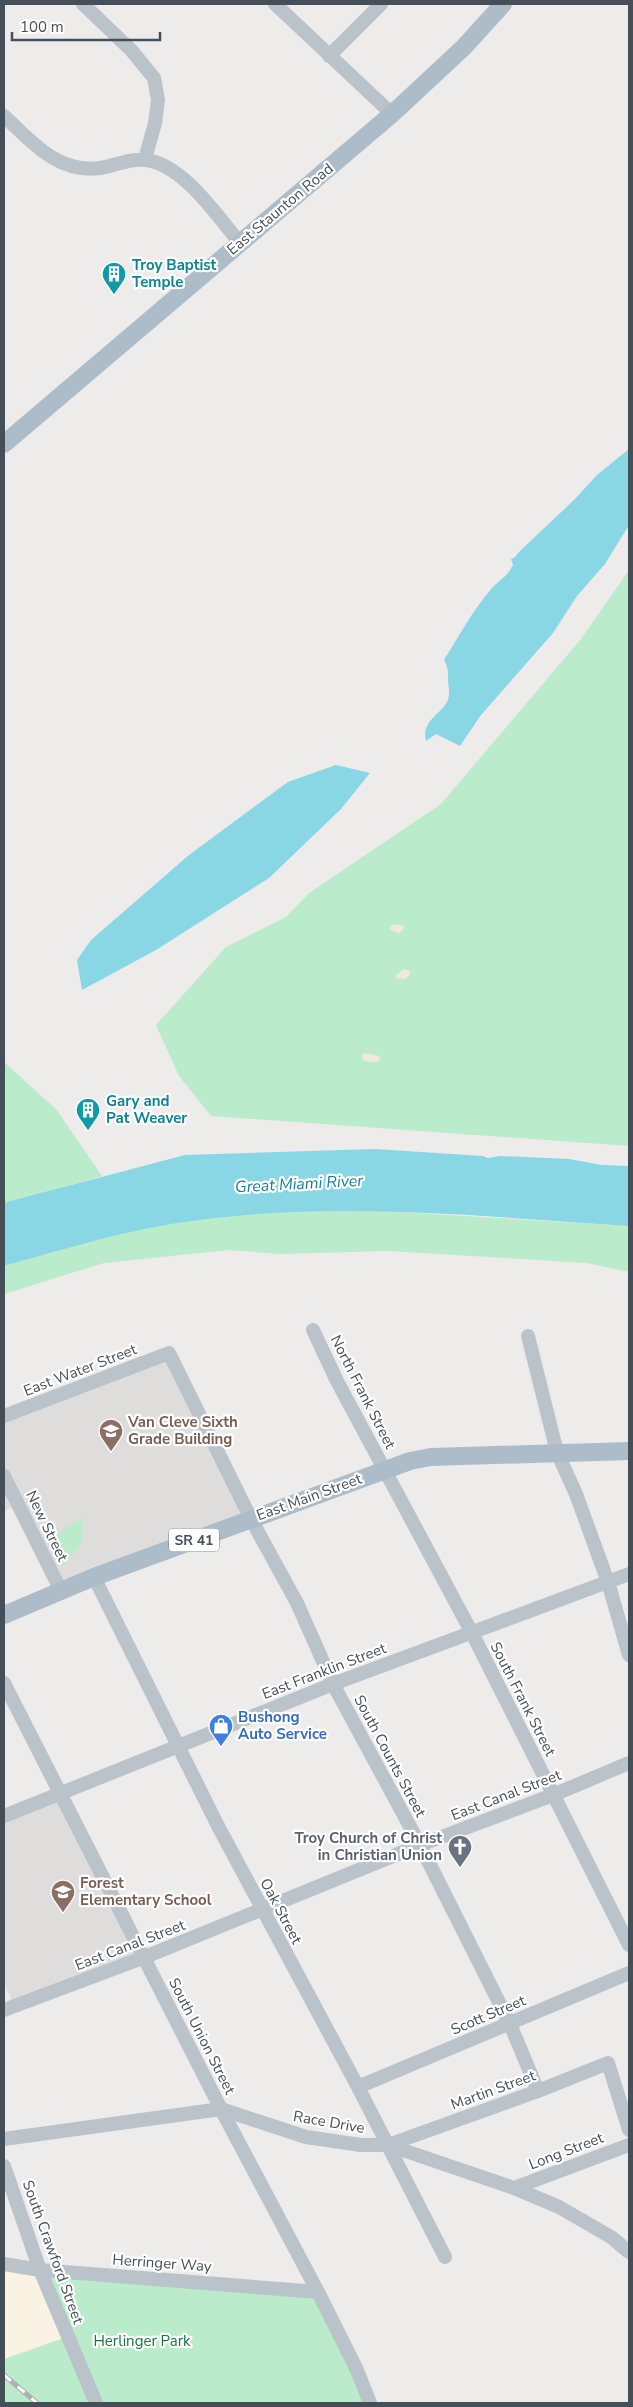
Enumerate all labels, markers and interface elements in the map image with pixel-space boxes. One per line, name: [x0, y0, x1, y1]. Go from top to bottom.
scale bar: [12, 10, 160, 42]
text: 100 m: [20, 17, 64, 37]
street label: East Staunton Road: [223, 159, 337, 259]
place label: Troy Baptist Temple: [132, 255, 217, 292]
building icon: Troy Baptist Temple: [101, 261, 127, 295]
place label: Gary and Pat Weaver: [106, 1091, 187, 1128]
building icon: Gary and Pat Weaver: [75, 1097, 101, 1131]
water label: Great Miami River: [235, 1170, 365, 1198]
street label: North Frank Street: [326, 1332, 401, 1453]
street label: East Water Street: [21, 1339, 140, 1401]
place label: Van Cleve Sixth Grade Building: [127, 1412, 238, 1449]
school or university icon: Van Cleve Sixth Grade Building: [98, 1418, 124, 1452]
street label: East Main Street: [254, 1468, 365, 1525]
street label: New Street: [21, 1487, 73, 1565]
road number: SR 41: [169, 1528, 219, 1552]
street label: East Franklin Street: [259, 1638, 390, 1704]
street label: South Frank Street: [486, 1638, 561, 1760]
street label: South Counts Street: [349, 1691, 431, 1821]
place label: Bushong Auto Service: [238, 1707, 327, 1744]
shop icon: Bushong Auto Service: [208, 1713, 234, 1747]
street label: East Canal Street: [448, 1765, 565, 1825]
place label: Troy Church of Christ in Christian Union: [295, 1828, 442, 1865]
church icon: Troy Church of Christ in Christian Union: [447, 1834, 473, 1868]
place label: Forest Elementary School: [80, 1873, 212, 1910]
street label: Oak Street: [255, 1875, 307, 1948]
school or university icon: Forest Elementary School: [50, 1879, 76, 1913]
street label: East Canal Street: [72, 1915, 189, 1975]
street label: South Union Street: [164, 1974, 240, 2098]
street label: Scott Street: [448, 1990, 529, 2040]
street label: Martin Street: [448, 2065, 539, 2115]
street label: Race Drive: [292, 2106, 366, 2138]
street label: Long Street: [526, 2127, 607, 2174]
street label: South Crawford Street: [18, 2177, 89, 2327]
street label: Herringer Way: [112, 2250, 213, 2276]
park label: Herlinger Park: [93, 2331, 191, 2351]

